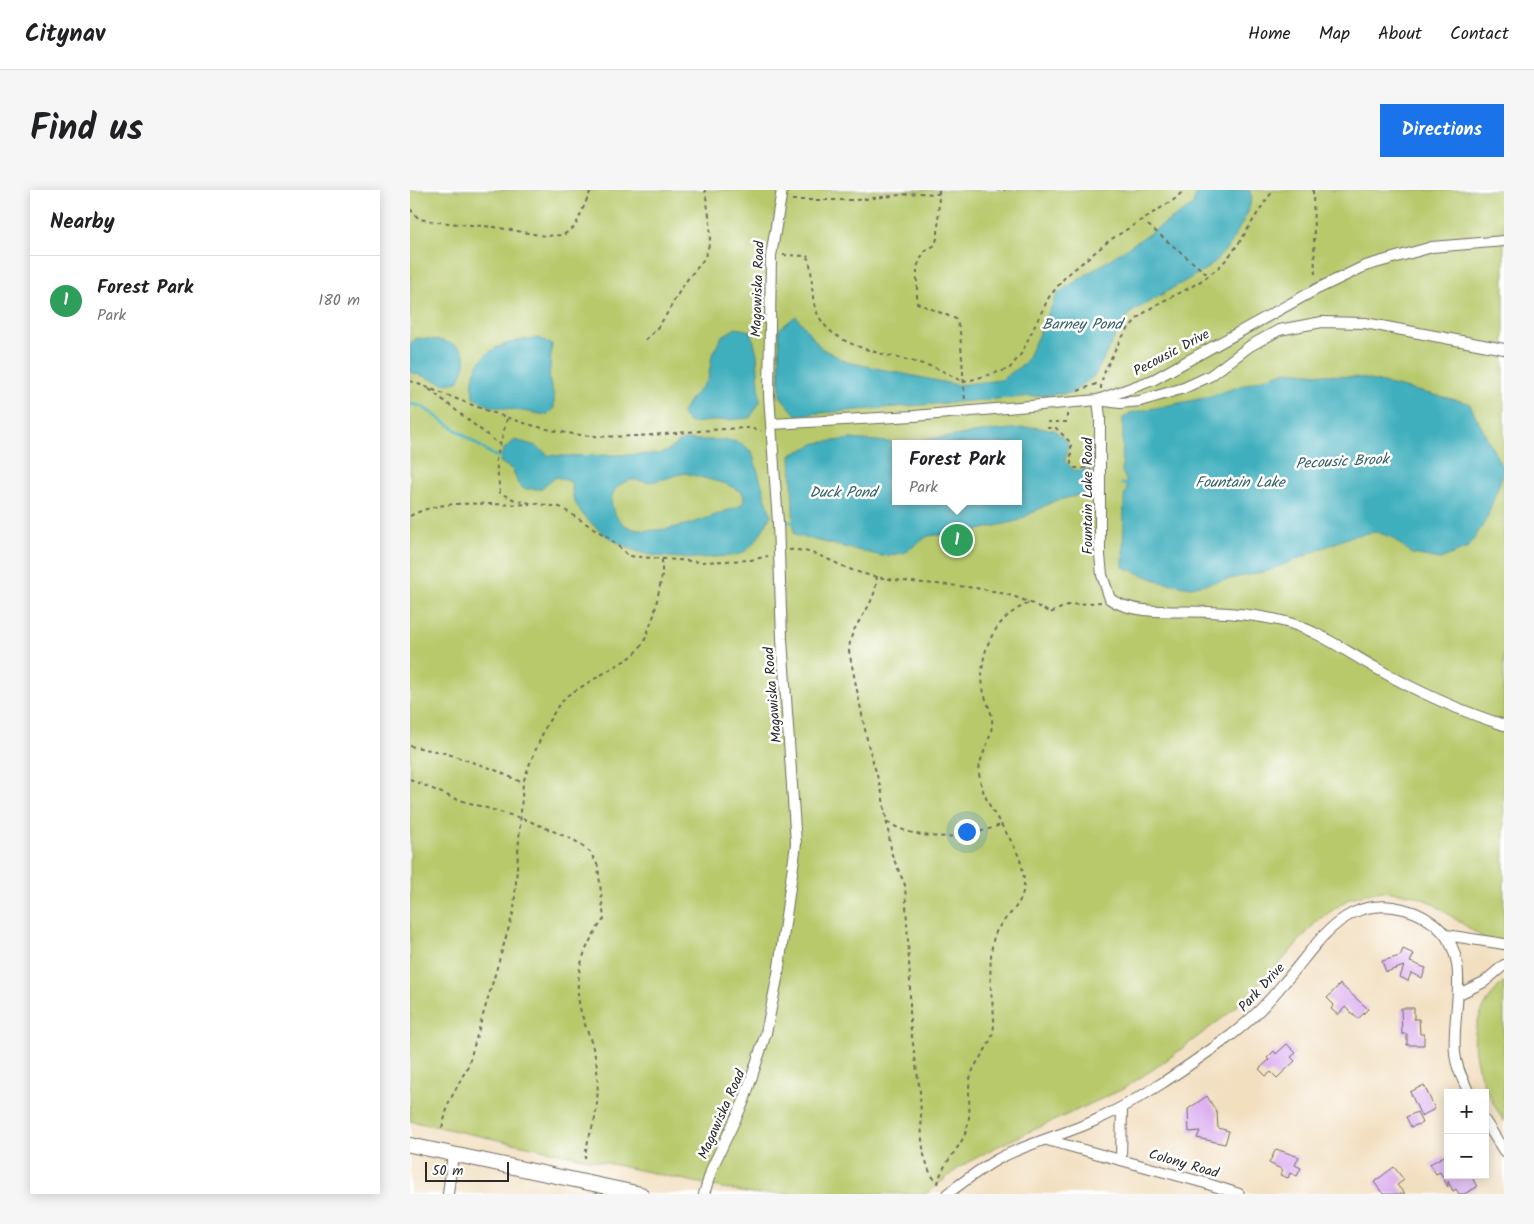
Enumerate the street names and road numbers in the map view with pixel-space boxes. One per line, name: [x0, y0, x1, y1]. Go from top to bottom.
street label: Magawiska Road: [745, 239, 771, 338]
street label: Pecousic Drive: [1129, 323, 1214, 382]
street label: Fountain Lake Road: [1077, 436, 1099, 555]
street label: Magawiska Road: [758, 645, 788, 744]
street label: Park Drive: [1233, 958, 1291, 1017]
street label: Magawiska Road: [692, 1065, 752, 1163]
street label: Colony Road: [1146, 1143, 1222, 1185]

